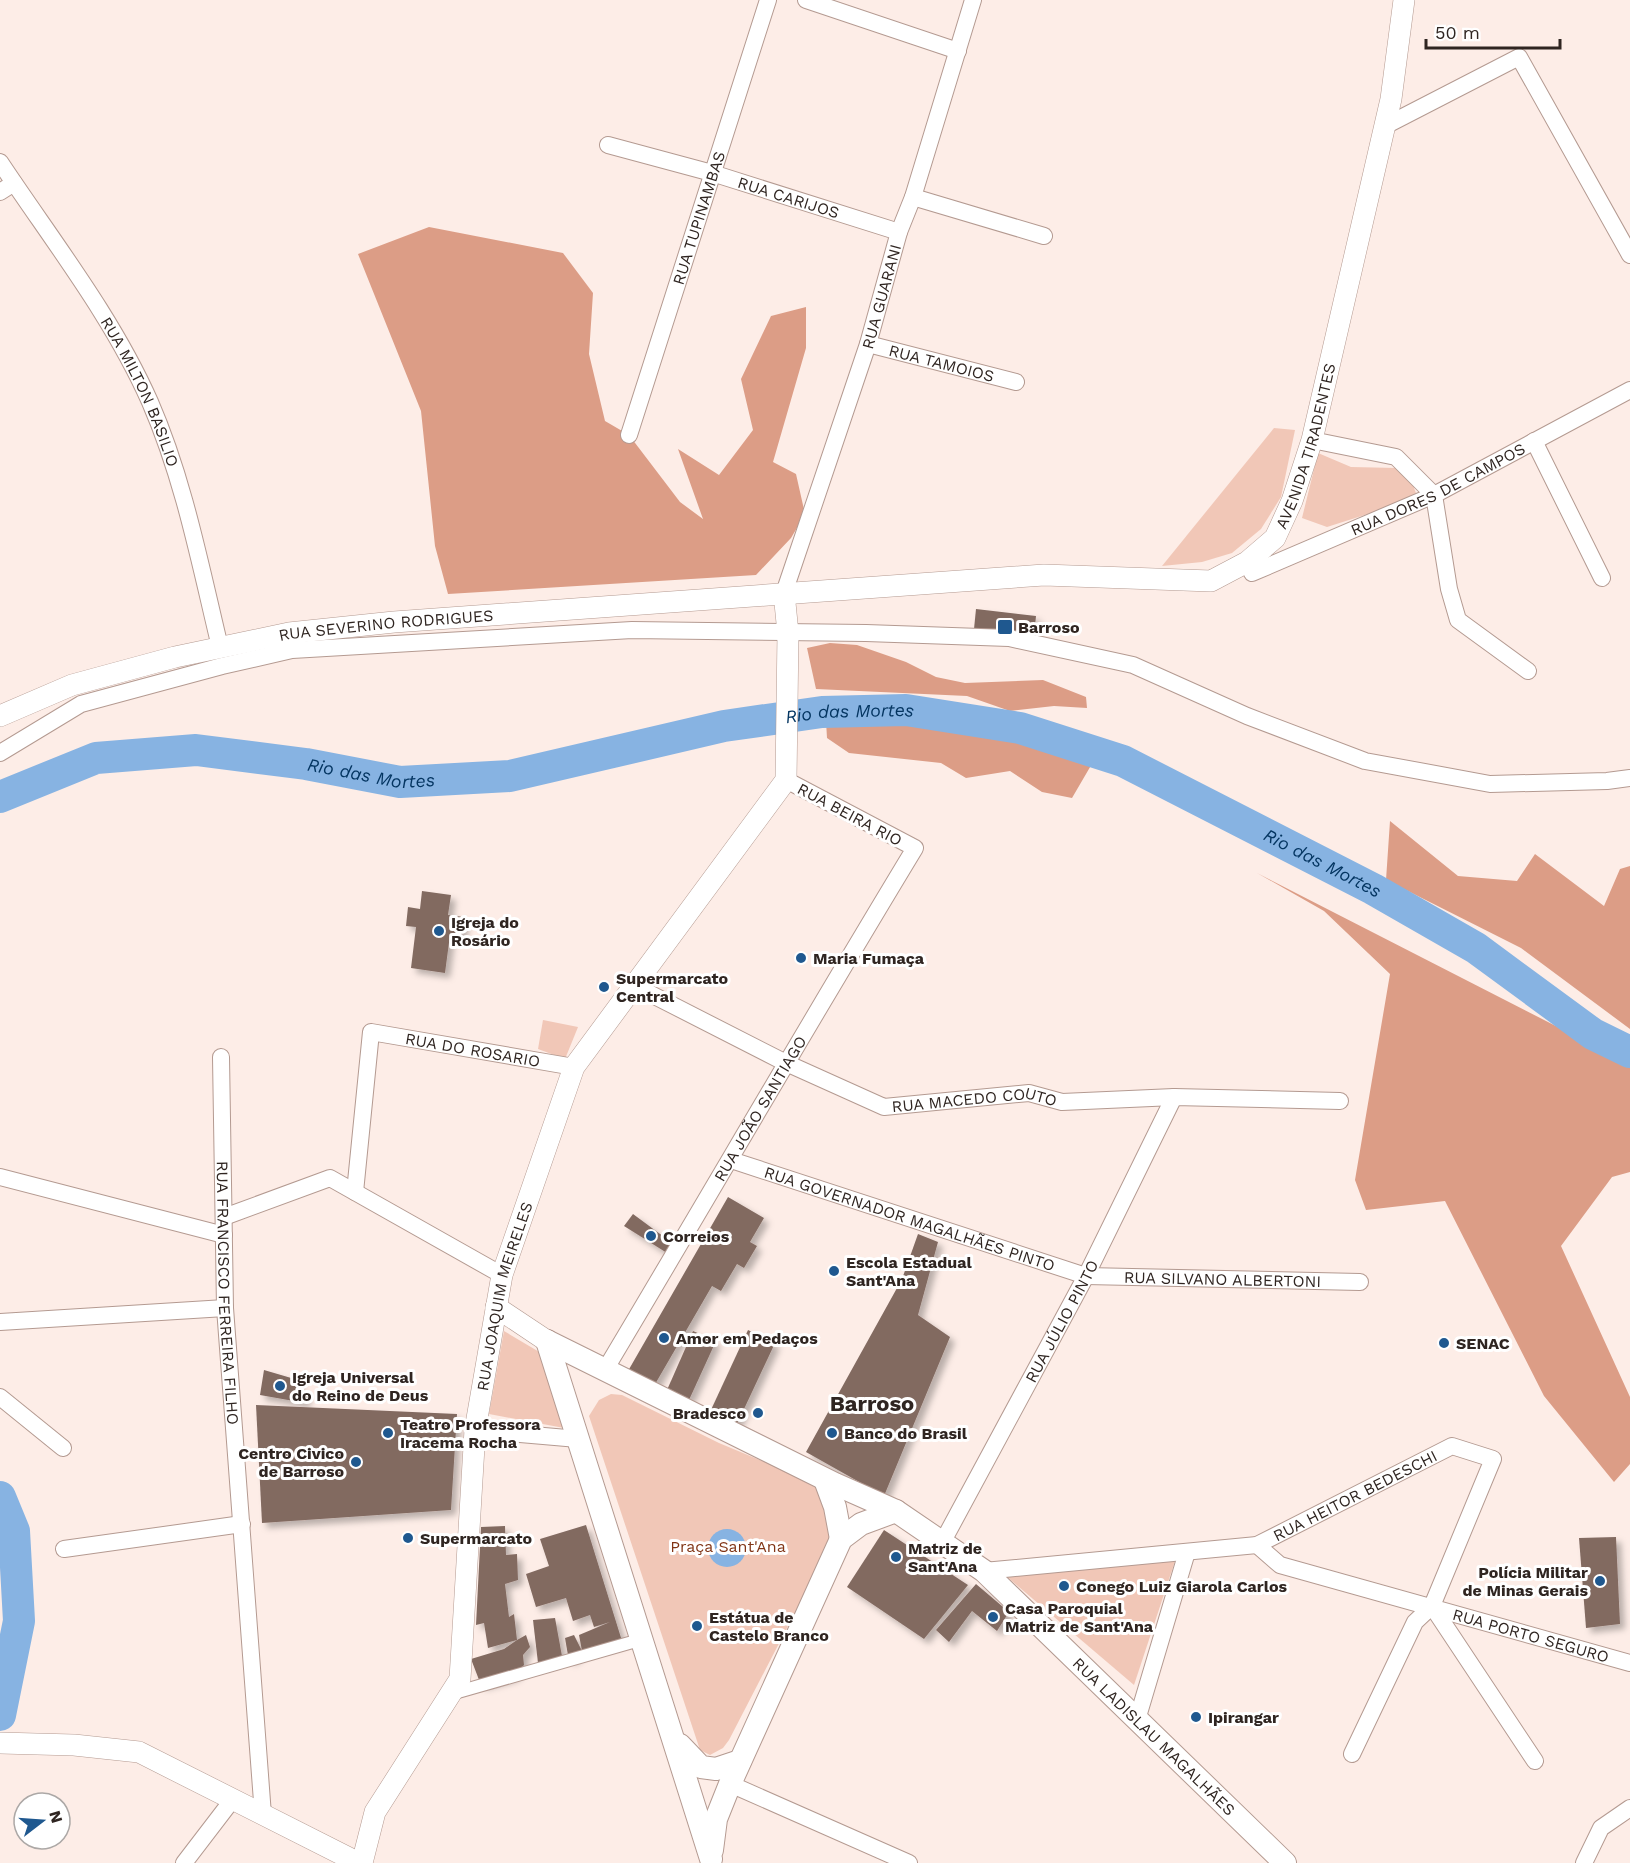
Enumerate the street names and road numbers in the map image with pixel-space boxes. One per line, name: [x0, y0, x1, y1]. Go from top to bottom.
street label: RUA TUPINAMBAS: [669, 149, 729, 287]
street label: RUA CARIJOS: [735, 173, 841, 223]
street label: RUA GUARANI: [858, 242, 905, 351]
street label: RUA MILTON BASILIO: [97, 313, 182, 469]
street label: RUA TAMOIOS: [887, 341, 996, 386]
street label: AVENIDA TIRADENTES: [1272, 361, 1339, 532]
street label: RUA DORES DE CAMPOS: [1348, 439, 1528, 540]
street label: RUA SEVERINO RODRIGUES: [277, 606, 494, 645]
street label: RUA BEIRA RIO: [794, 779, 905, 850]
street label: RUA DO ROSARIO: [404, 1029, 542, 1071]
street label: RUA JOÃO SANTIAGO: [710, 1032, 810, 1185]
street label: RUA MACEDO COUTO: [891, 1083, 1059, 1116]
street label: RUA FRANCISCO FERREIRA FILHO: [213, 1161, 243, 1425]
street label: RUA GOVERNADOR MAGALHÃES PINTO: [762, 1162, 1057, 1275]
street label: RUA JOAQUIM MEIRELES: [473, 1199, 537, 1392]
street label: RUA JÚLIO PINTO: [1021, 1257, 1102, 1386]
street label: RUA SILVANO ALBERTONI: [1124, 1268, 1321, 1291]
street label: RUA HEITOR BEDESCHI: [1270, 1446, 1440, 1545]
street label: RUA PORTO SEGURO: [1450, 1605, 1611, 1667]
street label: RUA LADISLAU MAGALHÃES: [1069, 1654, 1239, 1820]

